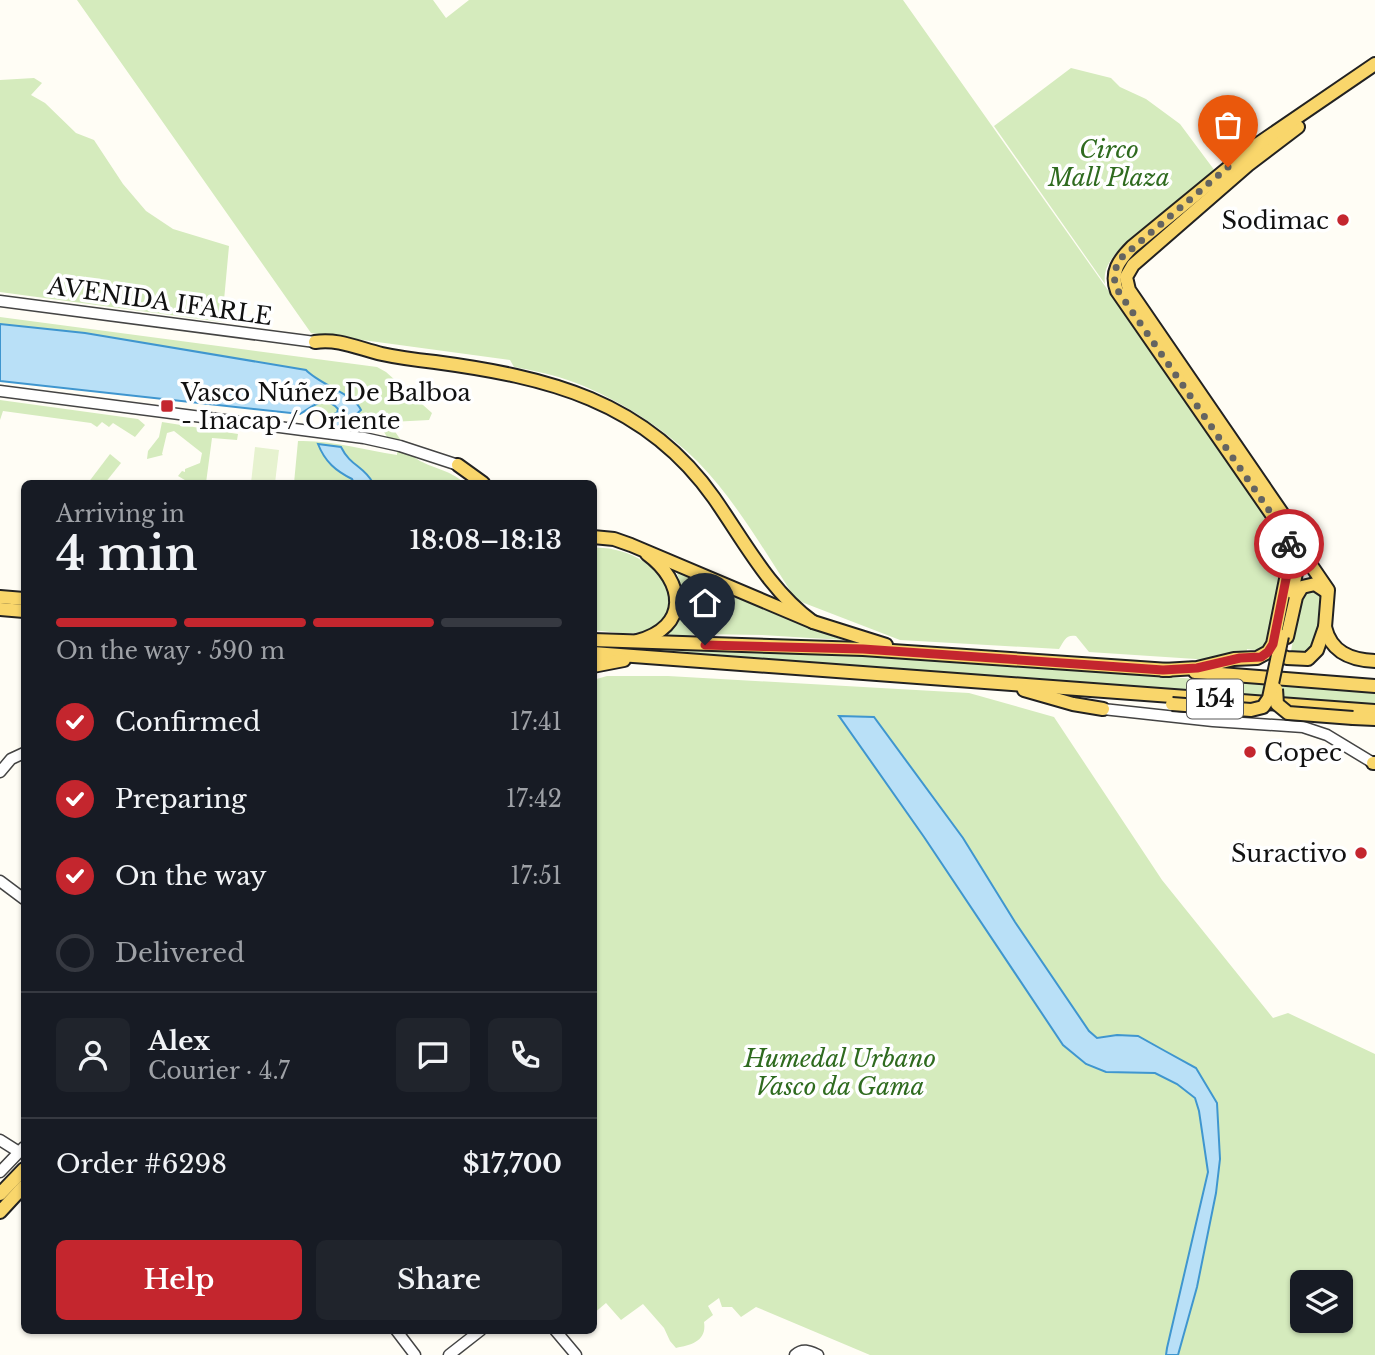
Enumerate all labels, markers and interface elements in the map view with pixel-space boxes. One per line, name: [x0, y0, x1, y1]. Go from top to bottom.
pin: [1198, 95, 1258, 167]
icon: bag: [1209, 106, 1247, 144]
park label: Circo Mall Plaza: [1047, 135, 1170, 192]
place label: Sodimac: [1222, 206, 1329, 235]
marker: Sodimac: [1335, 212, 1351, 228]
street label: AVENIDA IFARLE: [45, 271, 274, 331]
place label: Vasco Núñez De Balboa - Inacap / Oriente: [180, 378, 472, 435]
marker: Vasco Núñez De Balboa - Inacap / Oriente: [159, 398, 175, 414]
text: Arriving in: [56, 500, 185, 528]
courier: [1254, 509, 1324, 579]
text: 18:08–18:13: [410, 524, 562, 556]
text: 4 min: [56, 525, 198, 582]
icon: bike: [1270, 525, 1308, 563]
pin: [675, 573, 735, 645]
icon: home: [686, 584, 724, 622]
text: On the way · 590 m: [56, 637, 285, 665]
road number: 154: [1187, 680, 1243, 719]
icon: check: [56, 703, 94, 741]
text: Confirmed: [115, 706, 260, 738]
text: 17:41: [510, 708, 562, 736]
place label: Copec: [1264, 738, 1342, 767]
marker: Copec: [1242, 744, 1258, 760]
icon: check: [56, 780, 94, 818]
text: Preparing: [115, 783, 247, 815]
text: 17:42: [506, 785, 562, 813]
place label: Suractivo: [1231, 839, 1347, 868]
marker: Suractivo: [1353, 845, 1369, 861]
icon: check: [56, 857, 94, 895]
text: On the way: [115, 860, 267, 892]
text: 17:51: [510, 862, 562, 890]
text: Delivered: [115, 937, 245, 969]
button: person: [56, 1018, 130, 1092]
button: chat: [396, 1018, 470, 1092]
button: phone: [488, 1018, 562, 1092]
text: Alex: [148, 1025, 210, 1057]
park label: Humedal Urbano Vasco da Gama: [743, 1044, 936, 1101]
text: Courier · 4.7: [148, 1057, 290, 1085]
text: Order #6298: [56, 1148, 227, 1180]
text: $17,700: [463, 1148, 562, 1180]
button: Help: [56, 1240, 302, 1320]
button: Share: [316, 1240, 562, 1320]
map controls: [1290, 1270, 1353, 1333]
button: layers: [1290, 1270, 1353, 1333]

